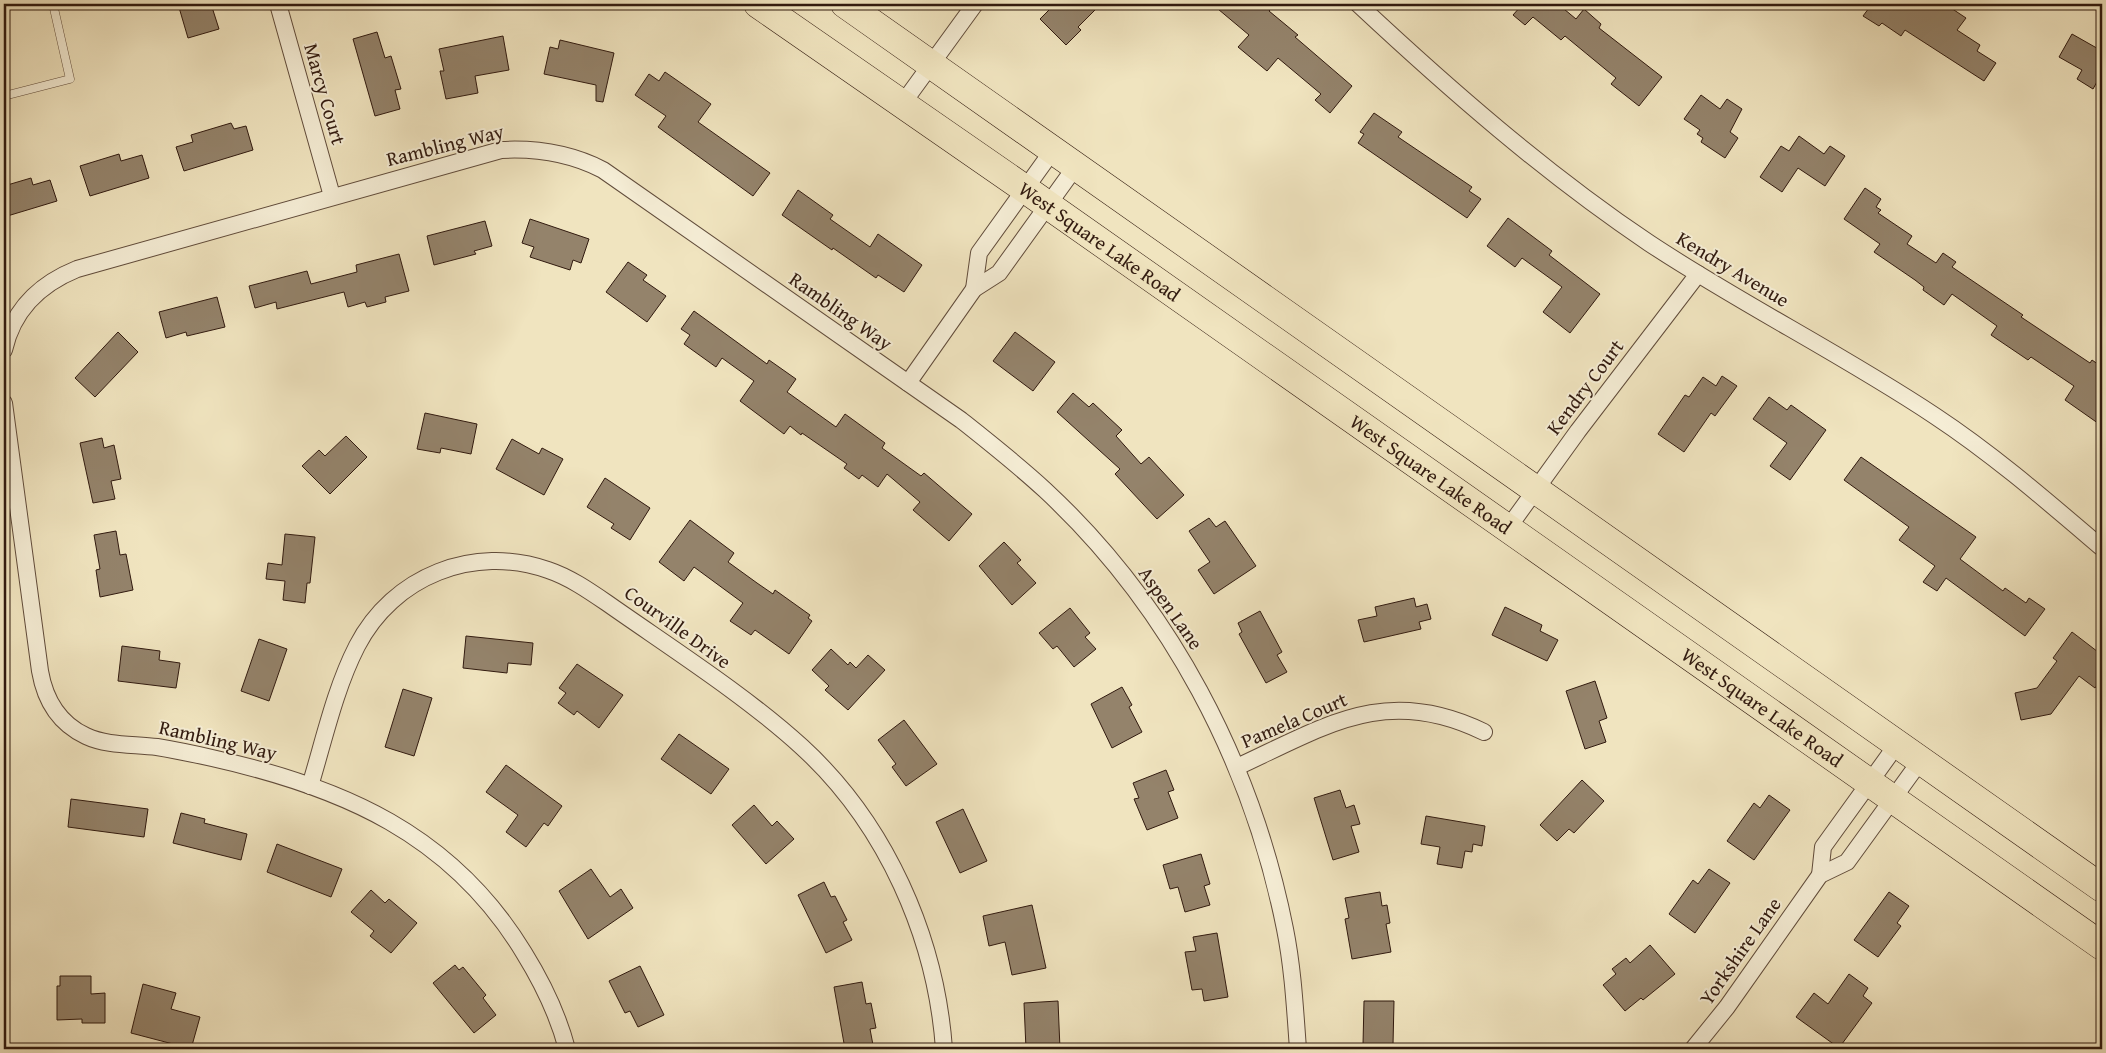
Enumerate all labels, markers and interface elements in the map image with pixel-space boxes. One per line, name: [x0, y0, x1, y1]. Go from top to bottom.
street label: Marcy Court: [297, 40, 354, 148]
street label: Rambling Way: [383, 116, 507, 173]
street label: West Square Lake Road: [1013, 174, 1187, 308]
street label: Kendry Avenue: [1671, 223, 1795, 314]
street label: Rambling Way: [784, 264, 899, 357]
street label: Kendry Court: [1539, 333, 1630, 441]
street label: West Square Lake Road: [1344, 407, 1518, 541]
street label: Aspen Lane: [1132, 560, 1211, 655]
street label: Courville Drive: [619, 578, 738, 675]
street label: West Square Lake Road: [1676, 640, 1850, 774]
street label: Pamela Court: [1236, 684, 1351, 755]
street label: Rambling Way: [156, 712, 280, 767]
street label: Yorkshire Lane: [1692, 891, 1788, 1011]

